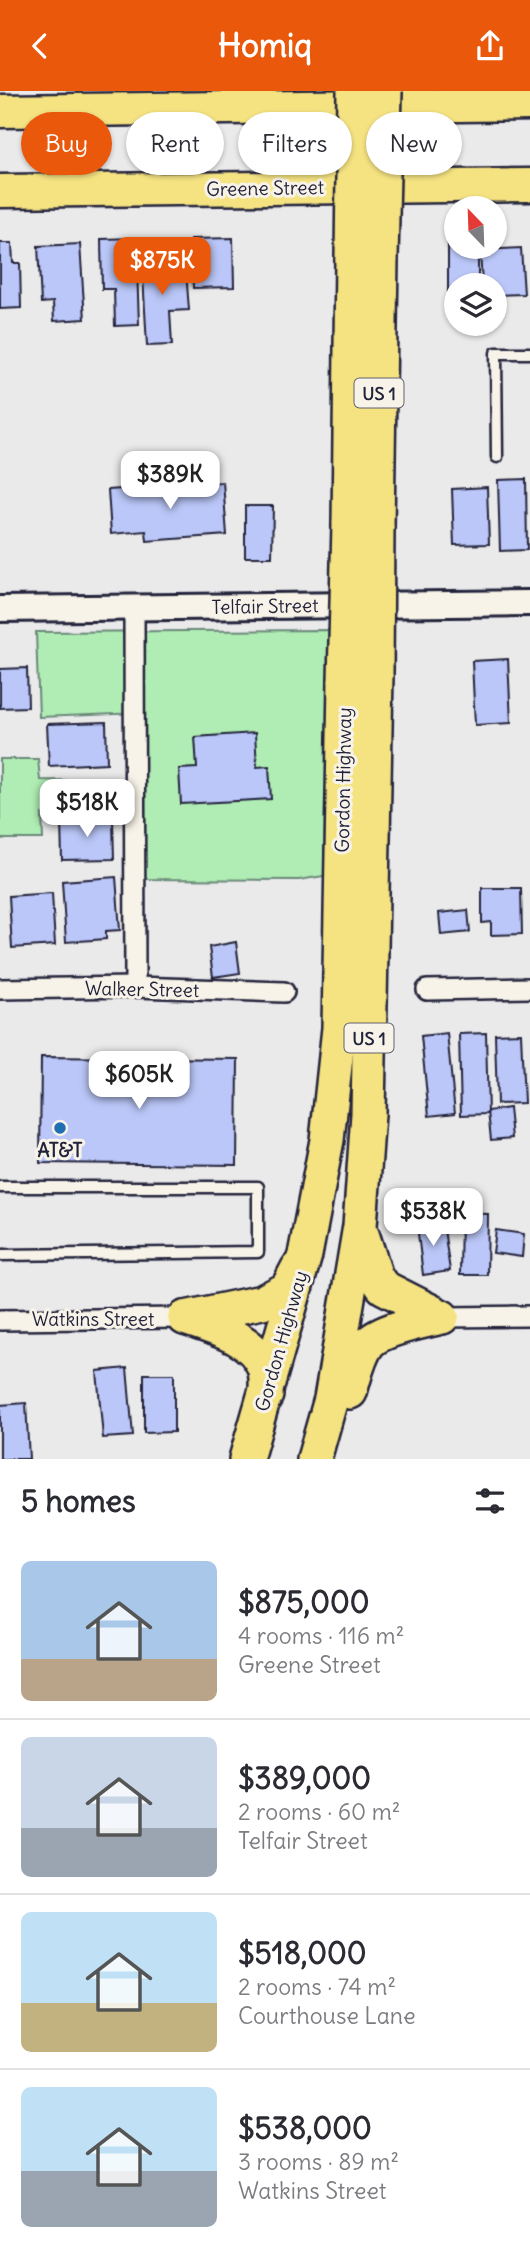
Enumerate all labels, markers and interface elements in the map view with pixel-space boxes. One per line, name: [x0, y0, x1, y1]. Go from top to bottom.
text: Homiq: [218, 25, 312, 66]
icon: back: [21, 27, 59, 65]
icon: share: [471, 27, 509, 65]
chip: Buy: [21, 112, 112, 175]
chip: Rent: [126, 112, 224, 175]
chip: Filters: [238, 112, 352, 175]
chip: New: [366, 112, 462, 175]
street label: Greene Street: [206, 175, 324, 201]
north arrow: [444, 196, 508, 259]
map controls: [444, 196, 507, 336]
pin: $875K: [113, 237, 211, 297]
text: $875K: [130, 245, 194, 274]
button: layers: [444, 273, 507, 336]
road number: US 1: [354, 379, 404, 407]
pin: $389K: [121, 451, 219, 511]
text: $389K: [137, 459, 203, 488]
street label: Telfair Street: [211, 593, 319, 619]
street label: Gordon Highway: [330, 707, 356, 853]
pin: $518K: [38, 779, 136, 839]
text: $518K: [56, 787, 118, 816]
street label: Walker Street: [85, 976, 199, 1002]
road number: US 1: [344, 1023, 394, 1053]
pin: $605K: [90, 1051, 188, 1111]
text: $605K: [105, 1059, 173, 1088]
marker: AT&T: [52, 1120, 68, 1136]
place label: AT&T: [38, 1138, 83, 1162]
pin: $538K: [384, 1189, 482, 1248]
text: $538K: [400, 1196, 466, 1225]
street label: Gordon Highway: [249, 1268, 313, 1414]
street label: Watkins Street: [32, 1307, 154, 1331]
text: 5 homes: [21, 1482, 136, 1520]
icon: filters: [471, 1482, 509, 1520]
text: $875,000: [238, 1583, 369, 1621]
icon: home: [77, 1589, 161, 1673]
text: 4 rooms · 116 m²: [238, 1621, 404, 1650]
text: Greene Street: [238, 1650, 381, 1679]
text: $389,000: [238, 1759, 371, 1797]
icon: home: [77, 1765, 161, 1849]
text: 2 rooms · 60 m²: [238, 1797, 400, 1826]
text: Telfair Street: [238, 1826, 368, 1855]
text: $518,000: [238, 1934, 367, 1972]
icon: home: [77, 1940, 161, 2024]
text: 2 rooms · 74 m²: [238, 1972, 396, 2001]
text: Courthouse Lane: [238, 2001, 416, 2030]
text: $538,000: [238, 2109, 372, 2147]
icon: home: [77, 2115, 161, 2199]
text: 3 rooms · 89 m²: [238, 2147, 399, 2176]
text: Watkins Street: [238, 2176, 387, 2205]

